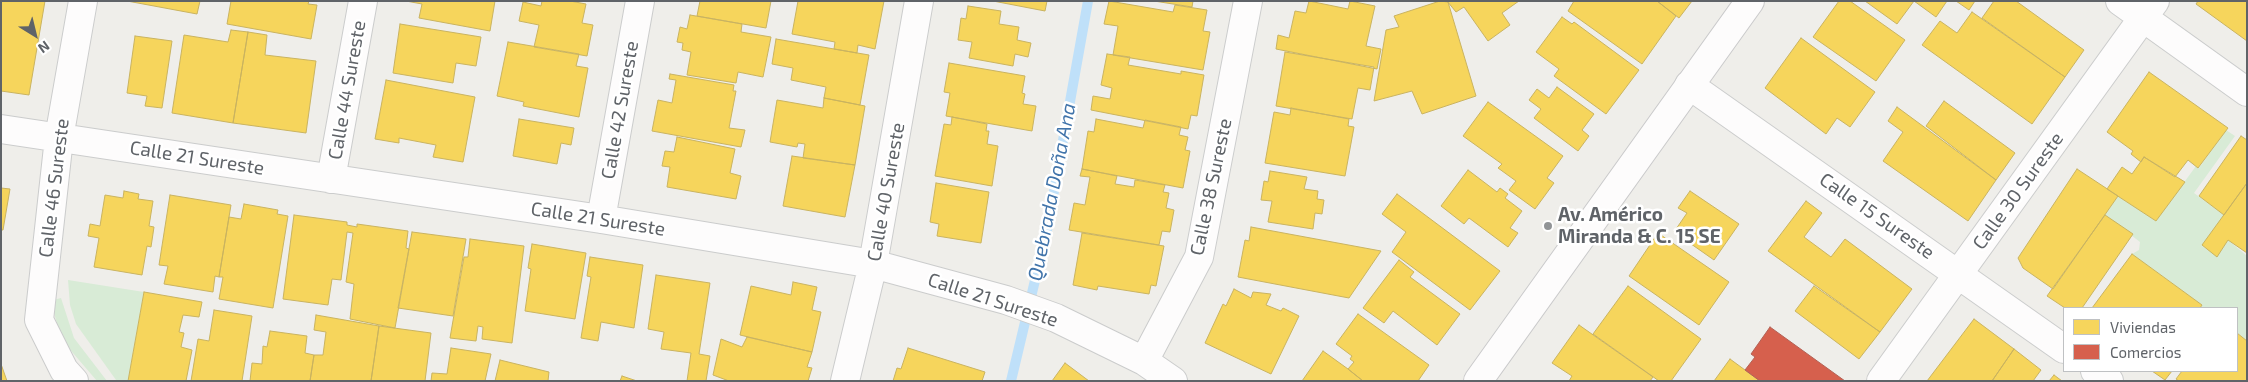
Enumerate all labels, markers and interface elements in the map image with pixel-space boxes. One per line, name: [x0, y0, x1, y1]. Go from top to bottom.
north arrow: [10, 10, 60, 60]
street label: Calle 44 Sureste: [324, 19, 370, 161]
text: N: [35, 38, 53, 57]
street label: Calle 42 Sureste: [597, 39, 643, 181]
water label: Quebrada Doña Ana: [1023, 101, 1081, 283]
street label: Calle 38 Sureste: [1185, 116, 1237, 258]
street label: Calle 46 Sureste: [34, 117, 74, 259]
street label: Calle 40 Sureste: [863, 121, 909, 263]
street label: Calle 30 Sureste: [1968, 128, 2068, 254]
street label: Calle 21 Sureste: [128, 136, 266, 180]
street label: Calle 15 Sureste: [1815, 168, 1939, 264]
street label: Calle 21 Sureste: [529, 197, 667, 241]
place label: Av. Américo Miranda & C. 15 SE: [1558, 204, 1721, 248]
marker: Av. Américo Miranda & C. 15 SE: [1542, 220, 1554, 232]
street label: Calle 21 Sureste: [925, 268, 1061, 332]
legend: [2063, 307, 2238, 372]
text: Viviendas: [2110, 318, 2176, 336]
text: Comercios: [2110, 343, 2181, 361]

